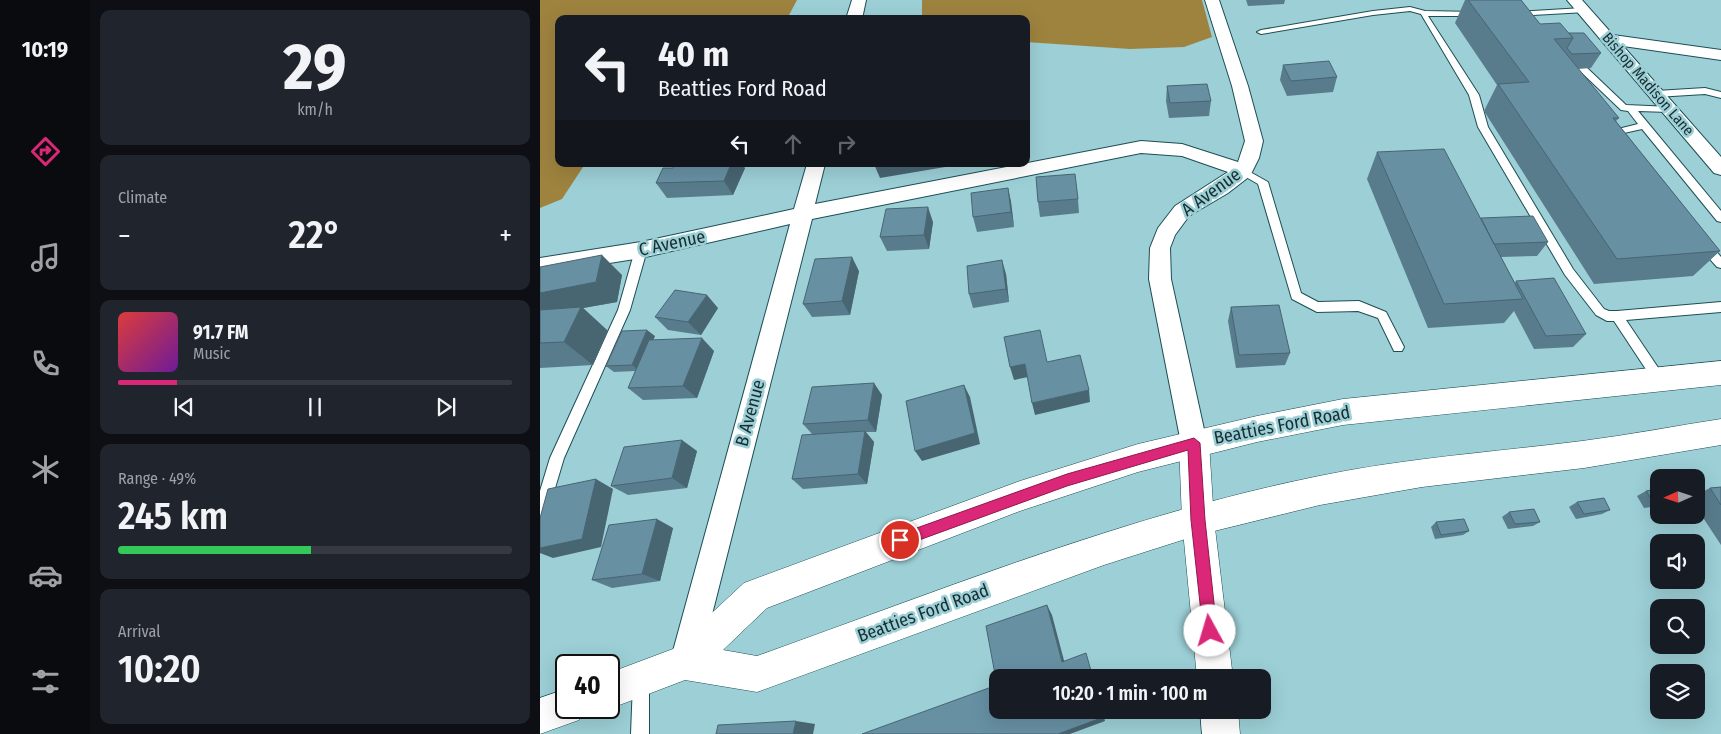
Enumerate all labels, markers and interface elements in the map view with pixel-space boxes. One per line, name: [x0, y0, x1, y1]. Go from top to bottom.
text: 29: [283, 28, 347, 106]
street label: Bishop Madison Lane: [1598, 29, 1698, 139]
text: 40 m: [658, 33, 729, 75]
icon: left: [575, 35, 640, 100]
text: 10:19: [22, 36, 68, 63]
text: Beatties Ford Road: [658, 75, 827, 102]
text: km/h: [297, 100, 333, 119]
icon: left: [726, 130, 754, 158]
icon: ahead: [779, 130, 807, 158]
icon: right: [832, 130, 860, 158]
icon: directions: [28, 134, 63, 169]
street label: A Avenue: [1177, 163, 1245, 221]
text: Climate: [118, 188, 167, 207]
text: 22°: [289, 212, 341, 258]
text: −: [118, 219, 131, 252]
text: +: [499, 219, 512, 252]
street label: C Avenue: [637, 225, 707, 261]
icon: music: [28, 240, 63, 275]
text: 91.7 FM: [193, 321, 249, 344]
text: Music: [193, 344, 230, 363]
icon: phone: [28, 346, 63, 381]
street label: B Avenue: [731, 377, 769, 449]
icon: previous: [170, 393, 198, 421]
icon: pause: [301, 393, 329, 421]
icon: next: [432, 393, 460, 421]
street label: Beatties Ford Road: [1212, 401, 1352, 449]
icon: climate: [28, 452, 63, 487]
text: Range · 49%: [118, 469, 196, 488]
north arrow: [1650, 469, 1705, 524]
map controls: [1650, 469, 1705, 719]
text: 245 km: [118, 493, 228, 539]
pin: [879, 519, 921, 561]
icon: arrive: [886, 526, 914, 554]
button: sound: [1650, 534, 1705, 589]
icon: car: [28, 558, 63, 593]
street label: Beatties Ford Road: [854, 579, 992, 647]
button: search: [1650, 599, 1705, 654]
position arrow: [1183, 604, 1235, 656]
text: Arrival: [118, 622, 160, 641]
text: 10:20: [118, 646, 201, 692]
speed limit sign: 40: [555, 654, 620, 719]
icon: filters: [28, 664, 63, 699]
button: layers: [1650, 664, 1705, 719]
text: 10:20 · 1 min · 100 m: [1053, 682, 1207, 705]

